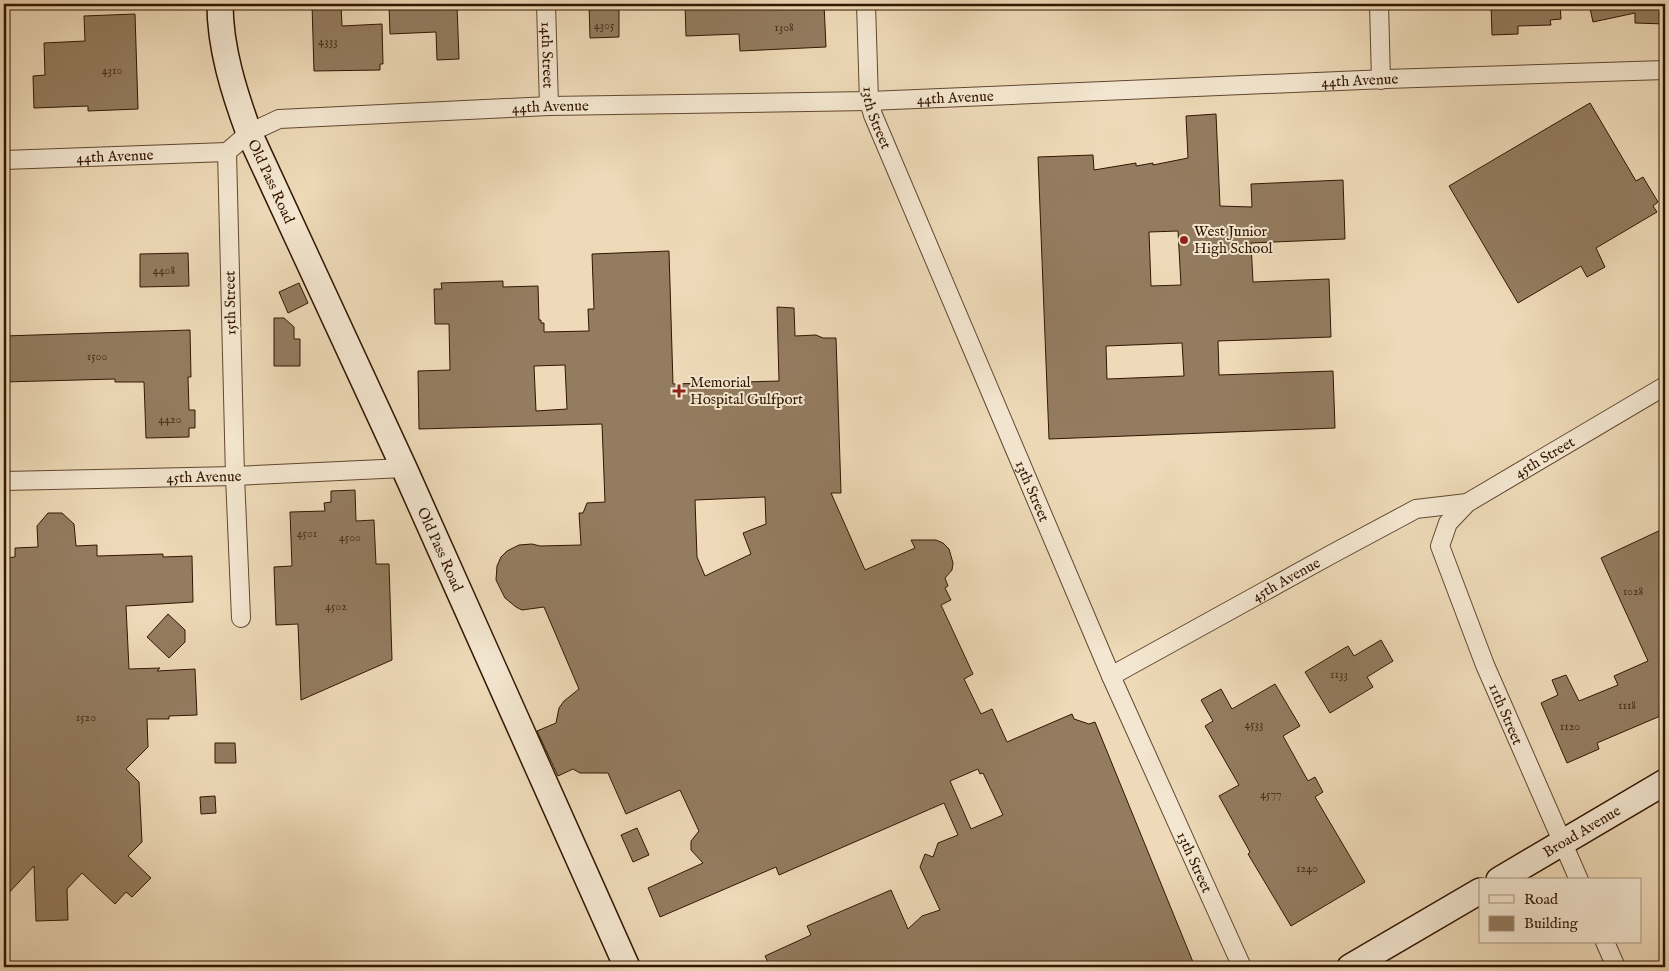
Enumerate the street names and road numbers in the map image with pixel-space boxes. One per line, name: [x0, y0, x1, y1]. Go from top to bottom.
street label: 14th Street: [537, 21, 557, 89]
street label: 44th Avenue: [1321, 70, 1399, 92]
street label: 13th Street: [859, 86, 895, 152]
street label: 44th Avenue: [916, 87, 994, 109]
street label: 44th Avenue: [511, 96, 589, 118]
street label: Old Pass Road: [243, 136, 299, 227]
street label: 44th Avenue: [76, 146, 154, 167]
street label: 15th Street: [220, 270, 241, 336]
street label: 45th Street: [1511, 432, 1578, 483]
street label: 13th Street: [1011, 458, 1053, 525]
street label: 45th Avenue: [166, 467, 242, 487]
street label: Old Pass Road: [413, 504, 467, 596]
street label: 45th Avenue: [1249, 553, 1324, 606]
street label: 11th Street: [1484, 681, 1527, 748]
street label: Broad Avenue: [1540, 801, 1624, 862]
street label: 13th Street: [1172, 829, 1216, 896]

